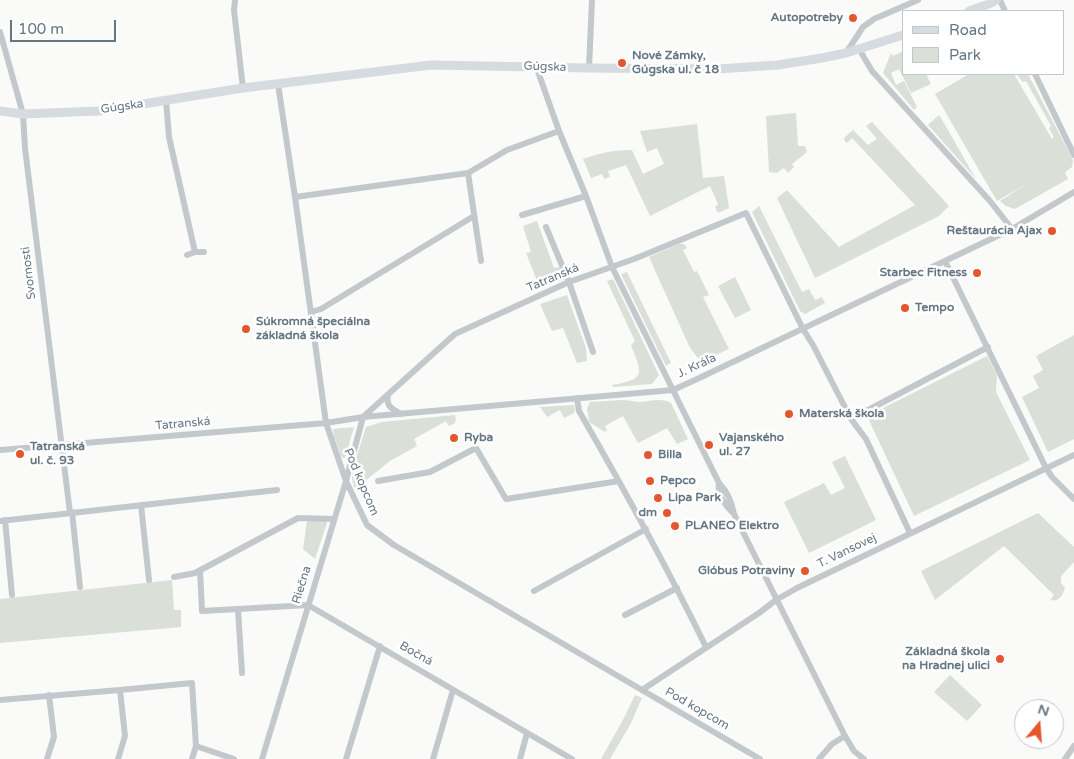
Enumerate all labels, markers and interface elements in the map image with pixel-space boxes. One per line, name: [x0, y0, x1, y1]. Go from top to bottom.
scale bar: [12, 10, 119, 42]
legend: [902, 10, 1064, 75]
place label: Autopotreby: [771, 11, 843, 25]
marker: Autopotreby: [847, 12, 859, 24]
text: 100 m: [18, 20, 64, 38]
text: Road: [949, 21, 987, 39]
text: Park: [949, 46, 981, 64]
place label: Nové Zámky, Gúgska ul. č 18: [632, 49, 719, 77]
marker: Nové Zámky, Gúgska ul. č 18: [616, 57, 628, 69]
street label: Gúgska: [523, 59, 567, 75]
street label: Gúgska: [100, 97, 144, 117]
place label: Reštaurácia Ajax: [947, 224, 1042, 238]
marker: Reštaurácia Ajax: [1046, 225, 1058, 237]
street label: Svornosti: [19, 246, 39, 300]
street label: Tatranská: [525, 261, 581, 295]
place label: Starbec Fitness: [880, 266, 967, 280]
marker: Starbec Fitness: [971, 267, 983, 279]
place label: Tempo: [915, 301, 954, 315]
marker: Tempo: [899, 302, 911, 314]
place label: Súkromná špeciálna základná škola: [256, 315, 370, 343]
marker: Súkromná špeciálna základná škola: [240, 323, 252, 335]
street label: J. Kráľa: [675, 351, 719, 381]
place label: Materská škola: [799, 407, 884, 421]
marker: Materská škola: [783, 408, 795, 420]
street label: Tatranská: [155, 414, 211, 434]
place label: Ryba: [464, 431, 493, 445]
place label: Vajanského ul. 27: [719, 431, 784, 459]
marker: Ryba: [448, 432, 460, 444]
marker: Vajanského ul. 27: [703, 439, 715, 451]
place label: Tatranská ul. č. 93: [30, 440, 85, 468]
street label: Pod kopcom: [340, 446, 382, 518]
marker: Tatranská ul. č. 93: [14, 448, 26, 460]
place label: Billa: [658, 448, 682, 462]
marker: Billa: [642, 449, 654, 461]
place label: Pepco: [660, 474, 696, 488]
marker: Pepco: [644, 475, 656, 487]
place label: Lipa Park: [668, 491, 721, 505]
marker: Lipa Park: [652, 492, 664, 504]
place label: dm: [638, 506, 657, 520]
marker: dm: [661, 507, 673, 519]
place label: PLANEO Elektro: [685, 519, 779, 533]
marker: PLANEO Elektro: [669, 520, 681, 532]
street label: T. Vansovej: [815, 531, 879, 571]
street label: Riečna: [289, 564, 315, 606]
place label: Glóbus Potraviny: [698, 564, 795, 578]
marker: Glóbus Potraviny: [799, 565, 811, 577]
street label: Bočná: [397, 639, 435, 669]
place label: Základná škola na Hradnej ulici: [902, 645, 990, 673]
marker: Základná škola na Hradnej ulici: [994, 653, 1006, 665]
street label: Pod kopcom: [662, 685, 732, 733]
north arrow: [1014, 699, 1064, 749]
text: N: [1036, 700, 1051, 720]

